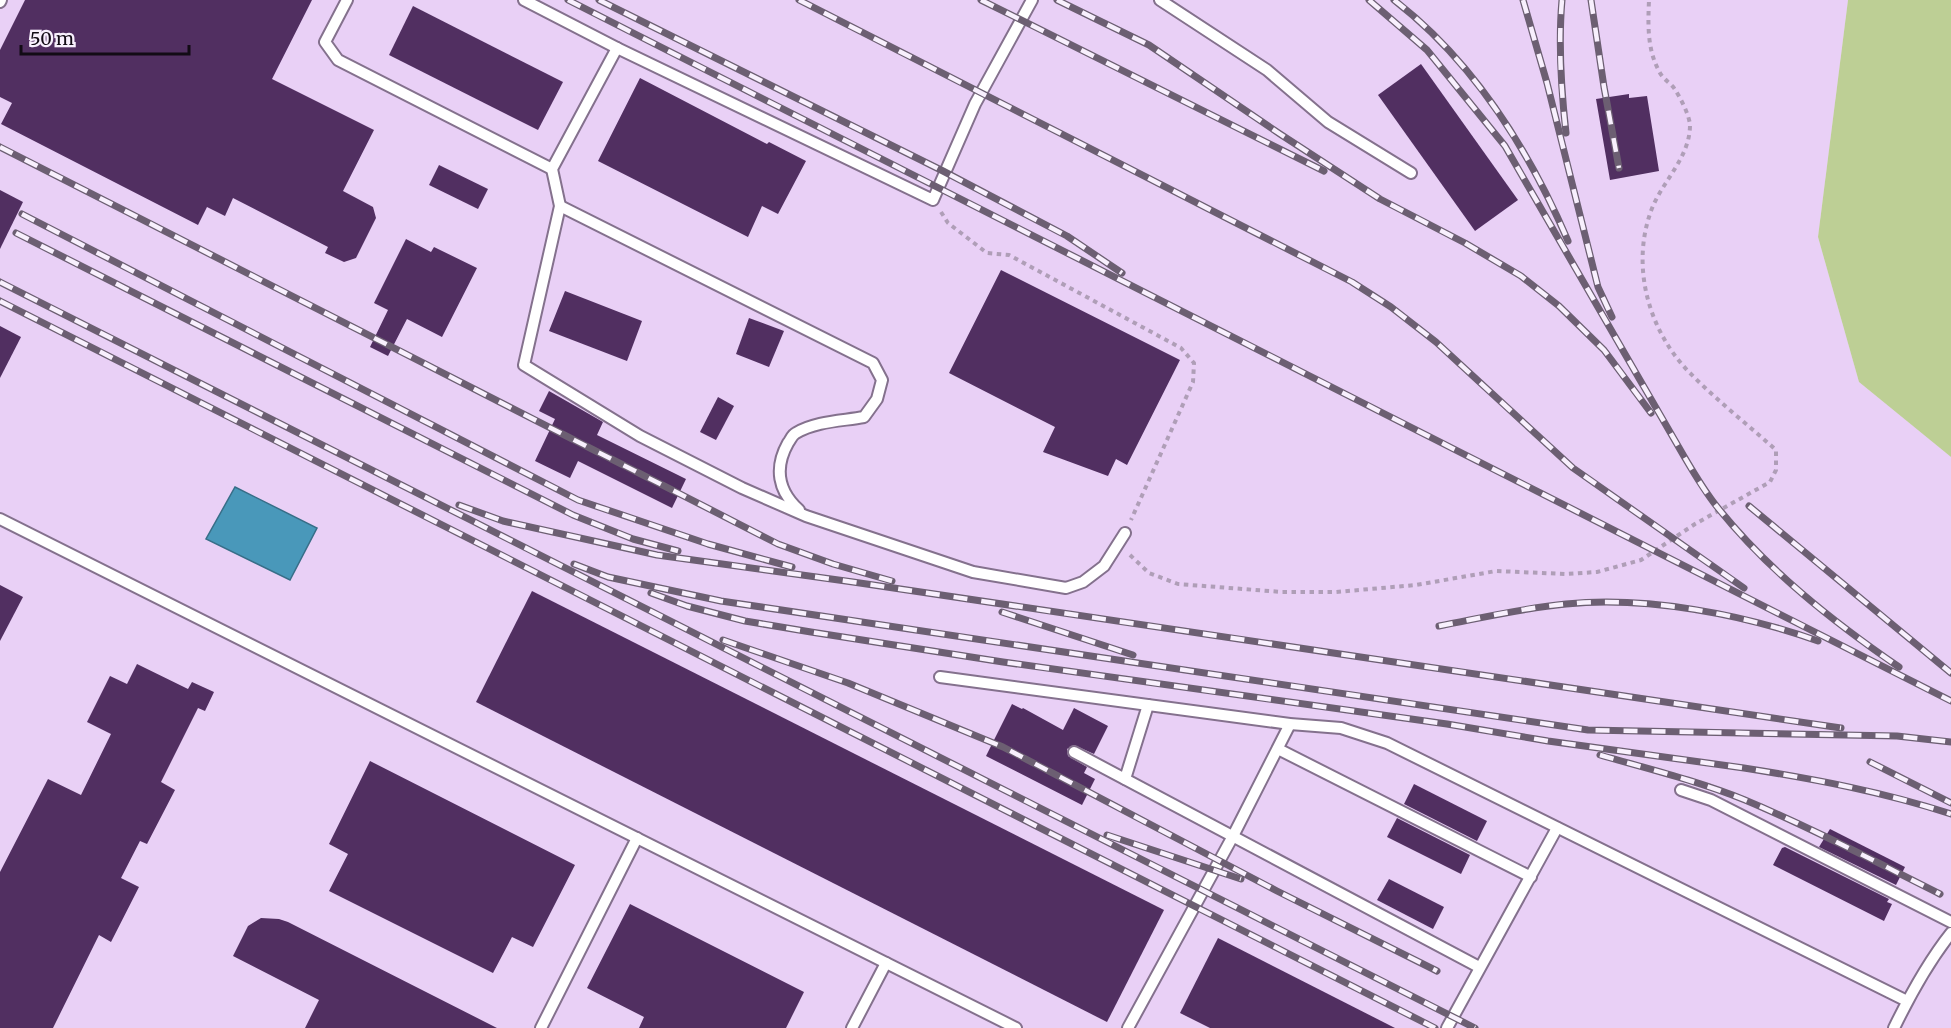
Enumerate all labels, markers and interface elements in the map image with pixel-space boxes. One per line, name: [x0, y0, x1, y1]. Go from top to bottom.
scale bar: [21, 18, 189, 56]
text: 50 m: [30, 27, 74, 50]

